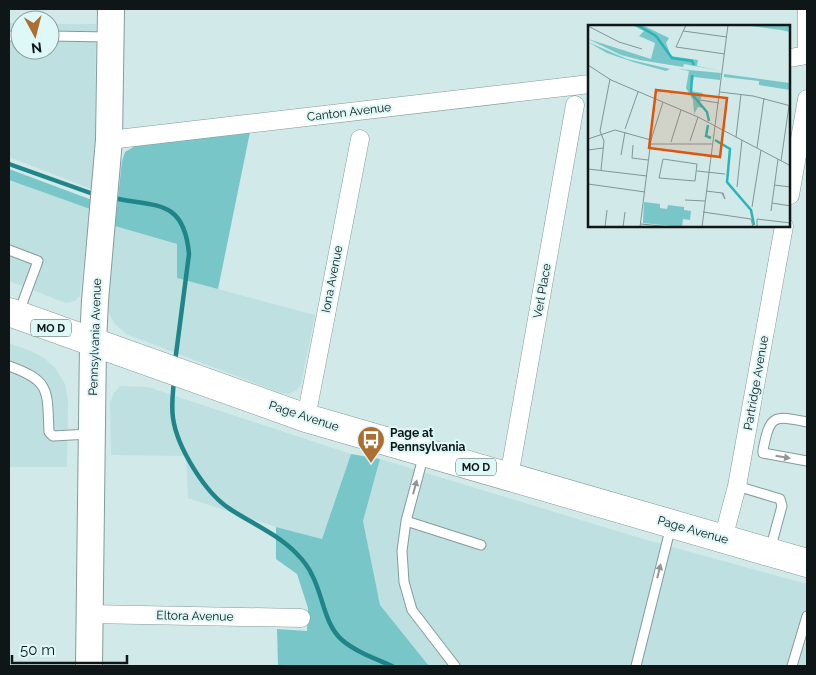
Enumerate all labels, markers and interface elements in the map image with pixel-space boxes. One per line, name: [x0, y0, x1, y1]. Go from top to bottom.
north arrow: [10, 10, 60, 60]
inset map: [588, 25, 791, 228]
text: N: [30, 39, 43, 56]
street label: Canton Avenue: [306, 100, 392, 124]
street label: Iona Avenue: [319, 244, 345, 314]
street label: Verl Place: [530, 263, 554, 319]
street label: Pennsylvania Avenue: [86, 278, 104, 396]
road number: MO D: [31, 319, 71, 336]
street label: Partridge Avenue: [741, 335, 771, 431]
street label: Page Avenue: [267, 398, 341, 434]
bus stop icon: Page at Pennsylvania: [356, 425, 386, 464]
place label: Page at Pennsylvania: [390, 426, 466, 454]
one-way arrow: [776, 453, 792, 461]
road number: MO D: [456, 458, 496, 476]
one-way arrow: [411, 479, 419, 494]
street label: Page Avenue: [656, 513, 730, 547]
one-way arrow: [655, 564, 663, 579]
street label: Eltora Avenue: [156, 608, 234, 624]
scale bar: [12, 632, 128, 664]
text: 50 m: [20, 641, 55, 659]

